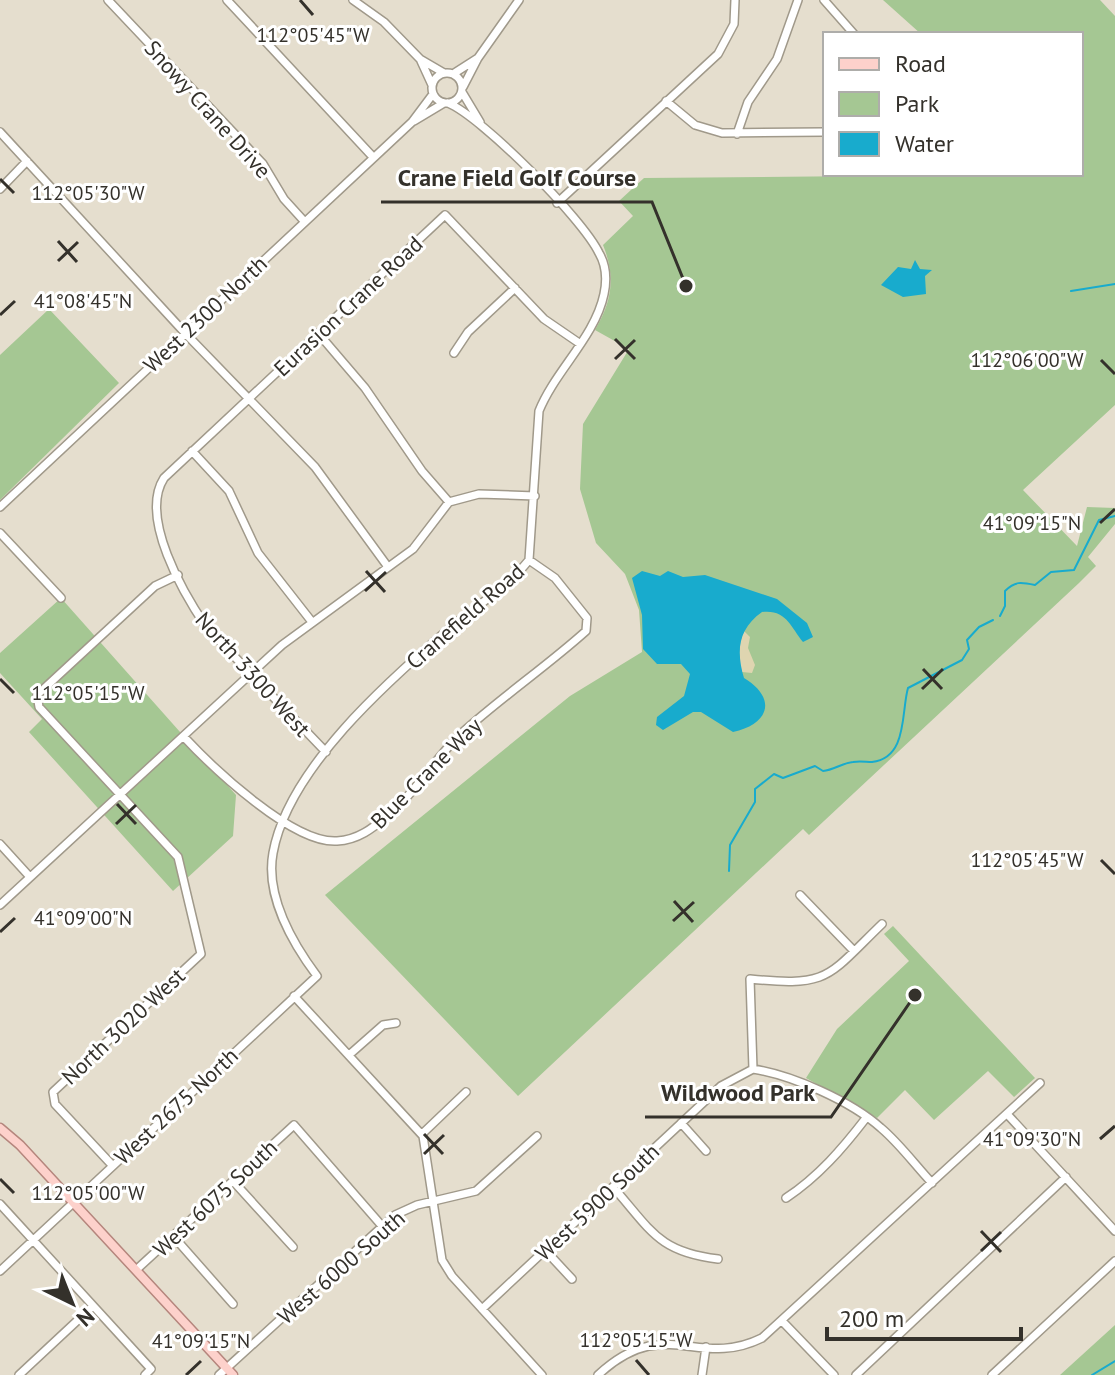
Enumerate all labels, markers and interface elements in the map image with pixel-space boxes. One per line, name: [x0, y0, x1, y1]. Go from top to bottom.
text: 112°05'45"W: [256, 22, 370, 48]
legend: [823, 32, 1083, 176]
street label: Snowy Crane Drive: [139, 34, 277, 184]
text: Road: [895, 48, 946, 79]
text: Park: [895, 88, 940, 119]
text: Water: [895, 128, 954, 159]
callout: Crane Field Golf Course: [381, 154, 652, 202]
text: Crane Field Golf Course: [398, 162, 636, 193]
text: 112°05'30"W: [31, 180, 145, 206]
street label: Eurasion Crane Road: [268, 230, 428, 382]
street label: West 2300 North: [137, 249, 273, 379]
text: 41°08'45"N: [34, 288, 132, 314]
text: 112°06'00"W: [970, 347, 1084, 373]
text: 41°09'15"N: [983, 510, 1081, 536]
street label: Cranefield Road: [400, 557, 530, 675]
street label: North 3300 West: [189, 606, 317, 743]
text: 112°05'15"W: [31, 680, 145, 706]
street label: Blue Crane Way: [365, 711, 488, 834]
text: 112°05'45"W: [970, 847, 1084, 873]
text: 41°09'00"N: [34, 905, 132, 931]
street label: North 3020 West: [55, 961, 191, 1090]
street label: West 2675 North: [108, 1041, 244, 1171]
callout: Wildwood Park: [645, 1069, 831, 1117]
text: Wildwood Park: [661, 1077, 815, 1108]
text: 41°09'30"N: [983, 1126, 1081, 1152]
street label: West 6075 South: [147, 1133, 283, 1263]
street label: West 5900 South: [529, 1137, 665, 1267]
text: 112°05'00"W: [31, 1180, 145, 1206]
street label: West 6000 South: [272, 1204, 410, 1330]
north arrow: [32, 1263, 112, 1343]
scale bar: [827, 1291, 1021, 1341]
text: N: [71, 1302, 100, 1333]
text: 200 m: [839, 1303, 904, 1334]
text: 112°05'15"W: [579, 1327, 693, 1353]
text: 41°09'15"N: [152, 1328, 250, 1354]

